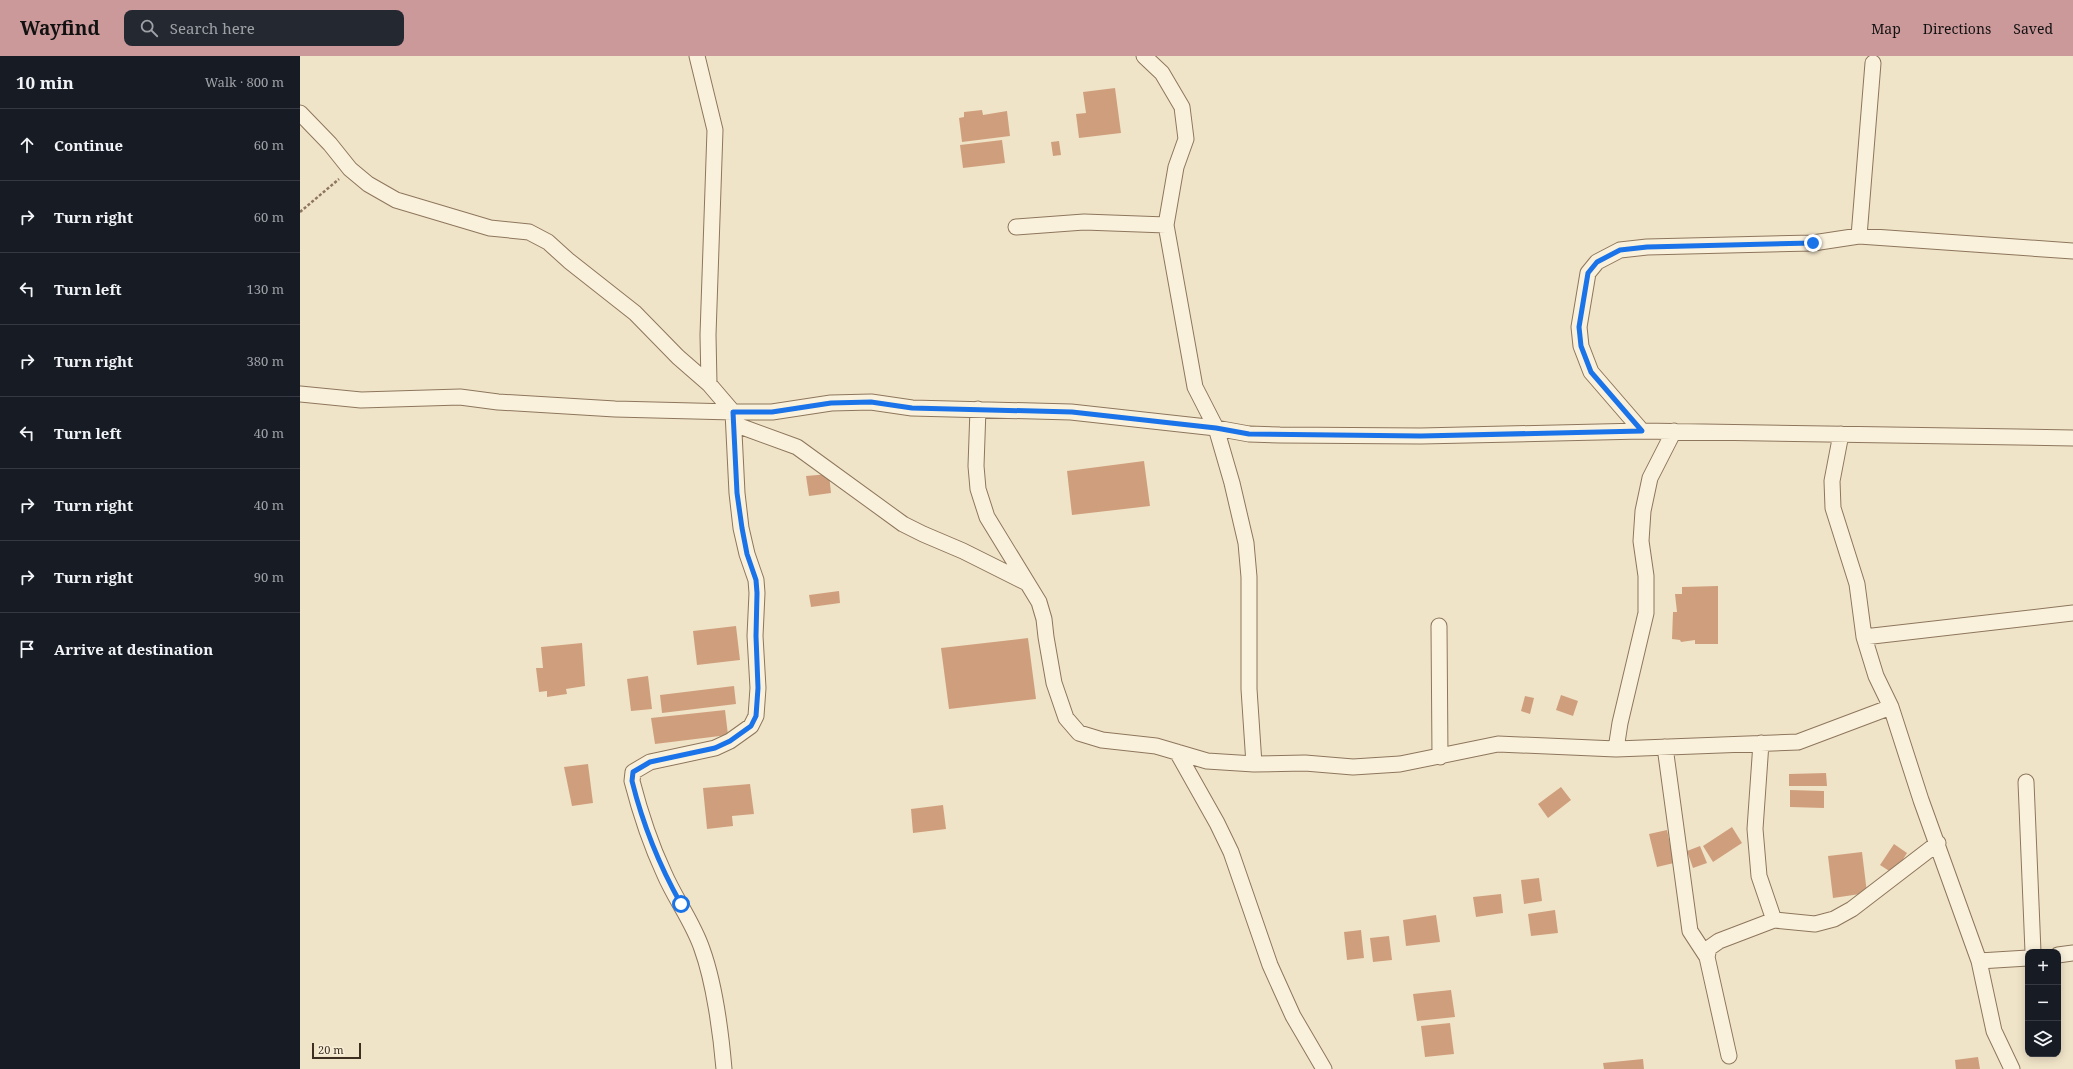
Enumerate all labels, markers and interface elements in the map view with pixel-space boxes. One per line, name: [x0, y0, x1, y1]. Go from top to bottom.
search box: [124, 10, 404, 46]
text: Wayfind: [20, 15, 100, 41]
icon: search: [138, 17, 160, 39]
text: Search here: [170, 18, 255, 38]
text: Map: [1871, 19, 1901, 38]
text: Directions: [1923, 19, 1991, 38]
text: Saved: [2013, 19, 2053, 38]
text: 10 min: [16, 71, 74, 94]
text: Walk · 800 m: [205, 73, 284, 91]
icon: ahead: [16, 134, 38, 156]
text: Continue: [54, 135, 123, 155]
text: 60 m: [254, 136, 284, 154]
icon: right: [16, 206, 38, 228]
text: Turn right: [54, 207, 133, 227]
text: 60 m: [254, 208, 284, 226]
route end: [1804, 234, 1822, 252]
icon: left: [16, 278, 38, 300]
text: Turn left: [54, 279, 122, 299]
text: 130 m: [247, 280, 284, 298]
icon: right: [16, 350, 38, 372]
text: Turn right: [54, 351, 133, 371]
text: 380 m: [247, 352, 284, 370]
icon: left: [16, 422, 38, 444]
text: Turn left: [54, 423, 122, 443]
text: 40 m: [254, 424, 284, 442]
icon: right: [16, 494, 38, 516]
text: Turn right: [54, 495, 133, 515]
text: 40 m: [254, 496, 284, 514]
icon: right: [16, 566, 38, 588]
text: Turn right: [54, 567, 133, 587]
text: 90 m: [254, 568, 284, 586]
icon: arrive: [16, 638, 38, 660]
text: Arrive at destination: [54, 639, 213, 659]
route start: [672, 895, 690, 913]
map controls: [2025, 949, 2061, 1057]
button: +: [2025, 949, 2061, 985]
button: −: [2025, 985, 2061, 1021]
button: layers: [2025, 1021, 2061, 1057]
scale bar: [312, 1041, 361, 1060]
text: 20 m: [318, 1042, 344, 1057]

